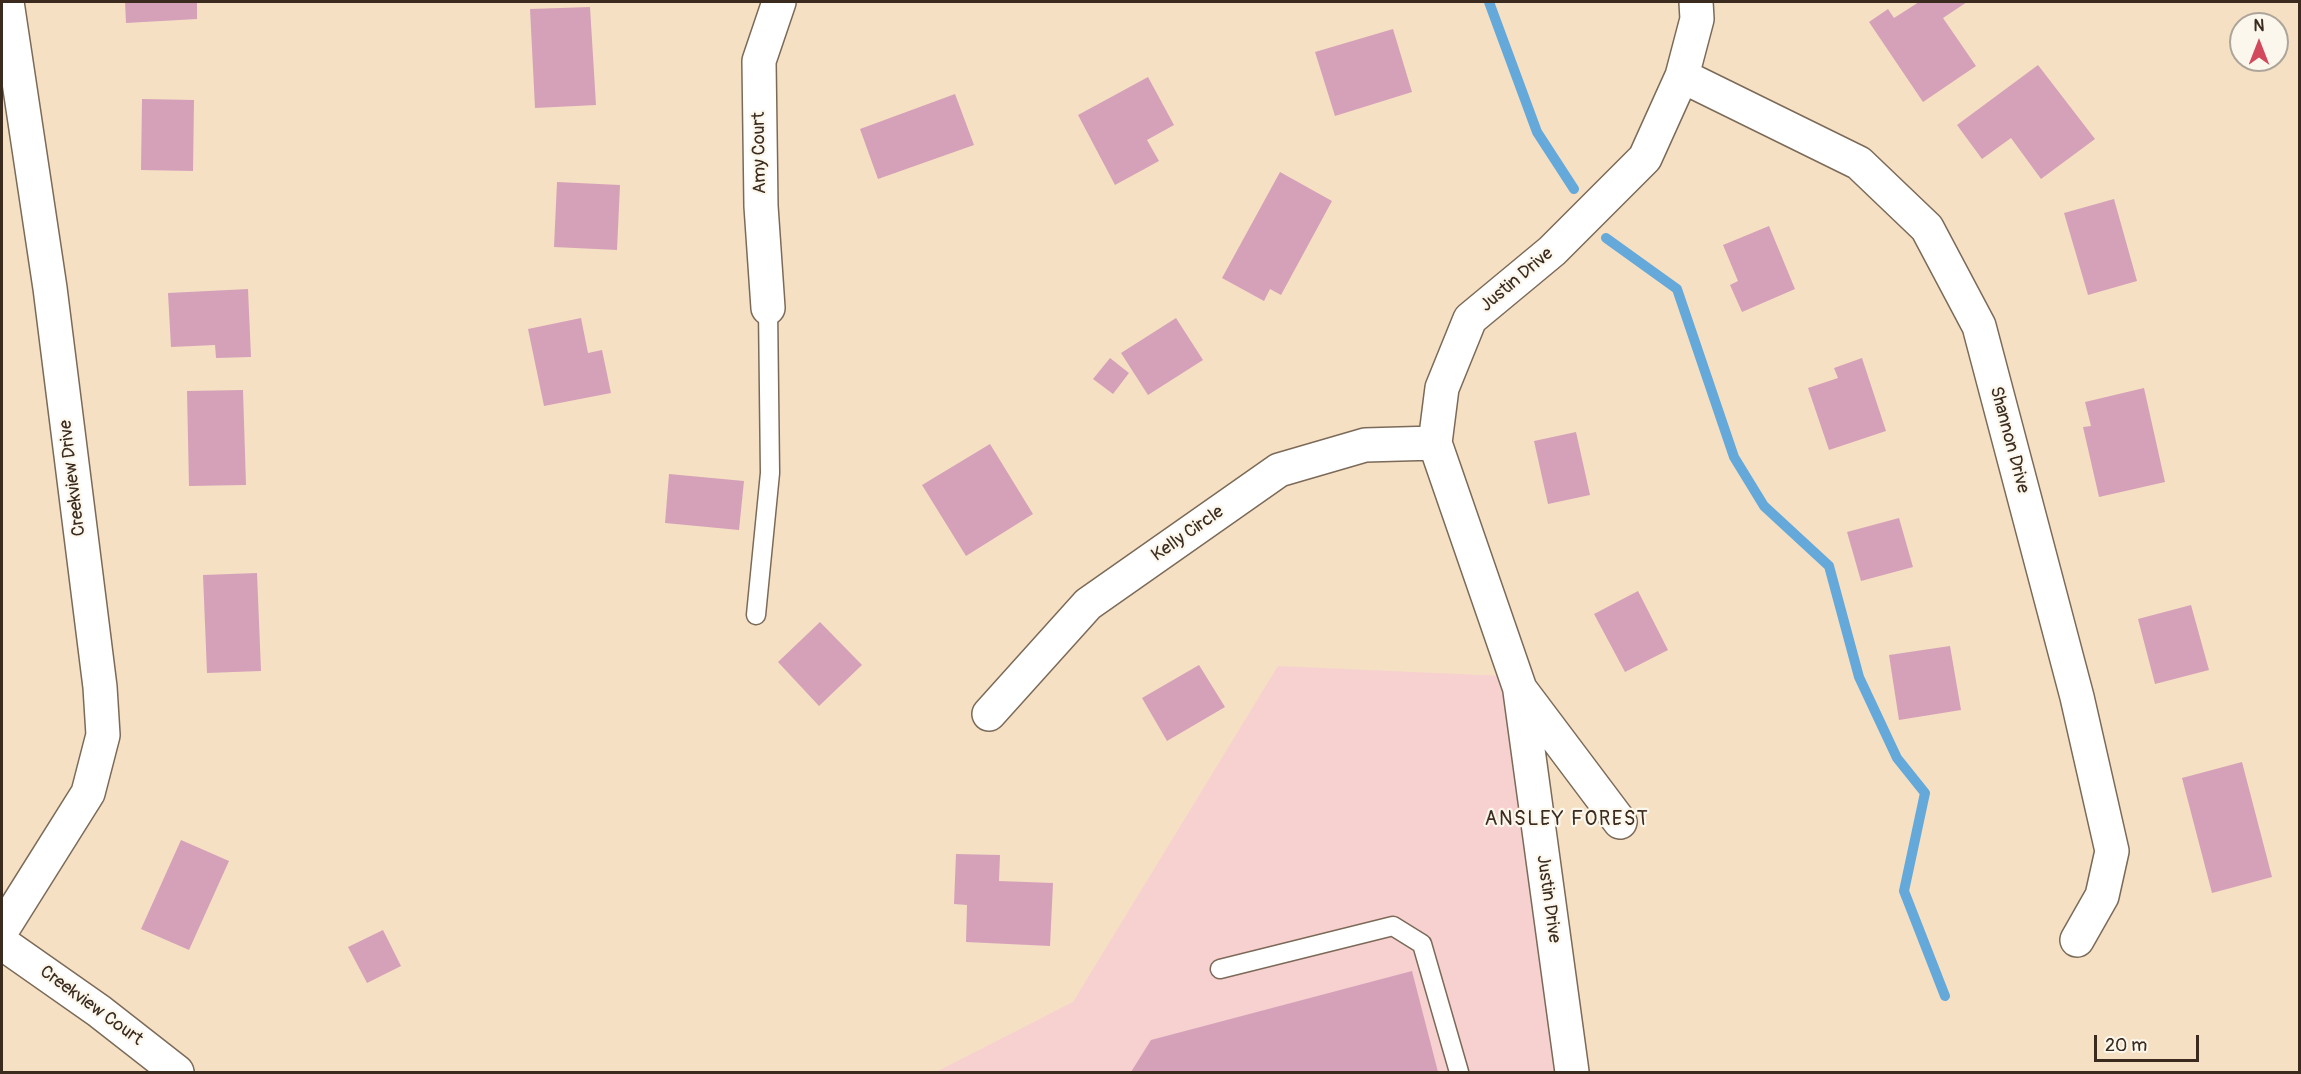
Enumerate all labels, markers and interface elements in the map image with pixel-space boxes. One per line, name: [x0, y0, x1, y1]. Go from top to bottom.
north arrow: [2229, 12, 2289, 72]
text: N: [2254, 16, 2264, 36]
street label: Amy Court: [748, 112, 772, 194]
street label: Justin Drive: [1476, 243, 1558, 317]
street label: Shannon Drive: [1984, 384, 2034, 496]
street label: Creekview Drive: [55, 419, 91, 537]
street label: Kelly Circle: [1148, 501, 1228, 567]
district label: ANSLEY FOREST: [1485, 808, 1649, 832]
street label: Justin Drive: [1531, 854, 1565, 944]
street label: Creekview Court: [35, 961, 147, 1051]
scale bar: [2097, 1023, 2202, 1061]
text: 20 m: [2105, 1034, 2147, 1057]

